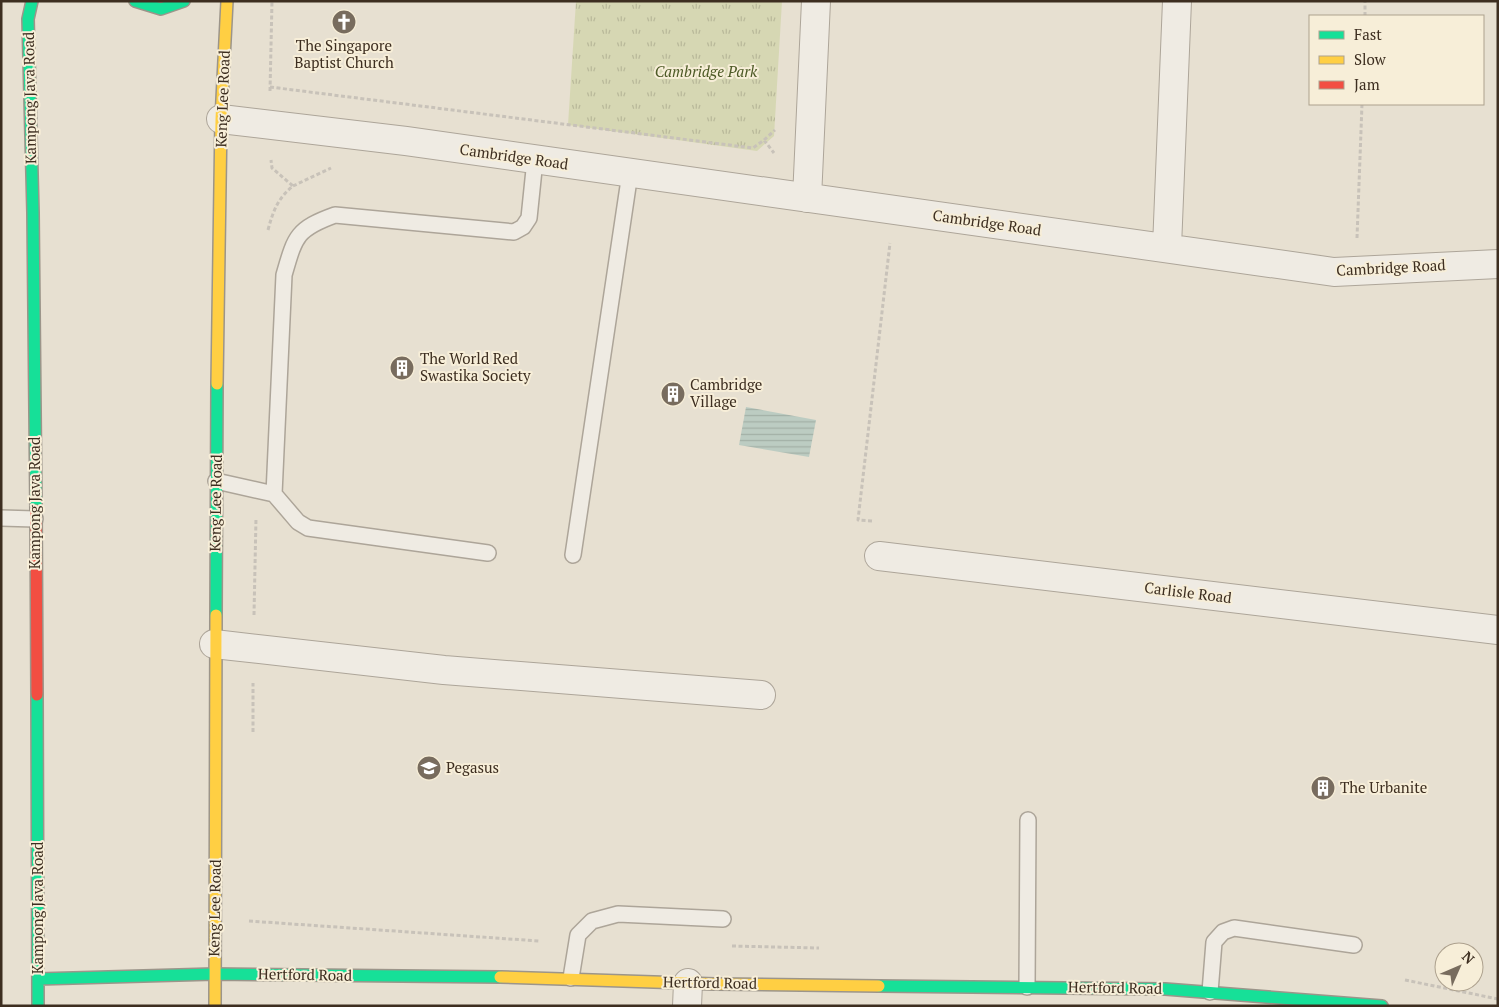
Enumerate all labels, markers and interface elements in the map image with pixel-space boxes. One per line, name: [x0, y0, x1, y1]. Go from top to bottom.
church icon: The Singapore Baptist Church: [331, 9, 357, 35]
legend: [1309, 15, 1484, 105]
text: Fast: [1354, 24, 1382, 44]
street label: Kampong Java Road: [18, 32, 40, 164]
place label: The Singapore Baptist Church: [294, 35, 394, 72]
text: Slow: [1354, 49, 1387, 69]
street label: Keng Lee Road: [210, 50, 234, 148]
park label: Cambridge Park: [655, 61, 758, 81]
text: Jam: [1354, 74, 1380, 94]
street label: Cambridge Road: [459, 138, 570, 174]
street label: Cambridge Road: [932, 204, 1043, 240]
street label: Cambridge Road: [1336, 254, 1446, 280]
place label: The World Red Swastika Society: [420, 348, 531, 385]
building icon: The World Red Swastika Society: [389, 355, 415, 381]
place label: Cambridge Village: [690, 374, 762, 411]
building icon: Cambridge Village: [660, 381, 686, 407]
street label: Kampong Java Road: [24, 437, 44, 569]
street label: Keng Lee Road: [204, 454, 226, 552]
street label: Carlisle Road: [1143, 577, 1233, 607]
school or university icon: Pegasus: [416, 755, 442, 781]
place label: Pegasus: [446, 757, 499, 777]
building icon: The Urbanite: [1310, 775, 1336, 801]
place label: The Urbanite: [1340, 777, 1427, 797]
street label: Kampong Java Road: [27, 842, 47, 974]
street label: Keng Lee Road: [203, 859, 225, 957]
north arrow: [1434, 942, 1484, 992]
text: N: [1458, 947, 1479, 968]
street label: Hertford Road: [258, 963, 352, 985]
street label: Hertford Road: [663, 971, 757, 993]
street label: Hertford Road: [1068, 976, 1162, 998]

